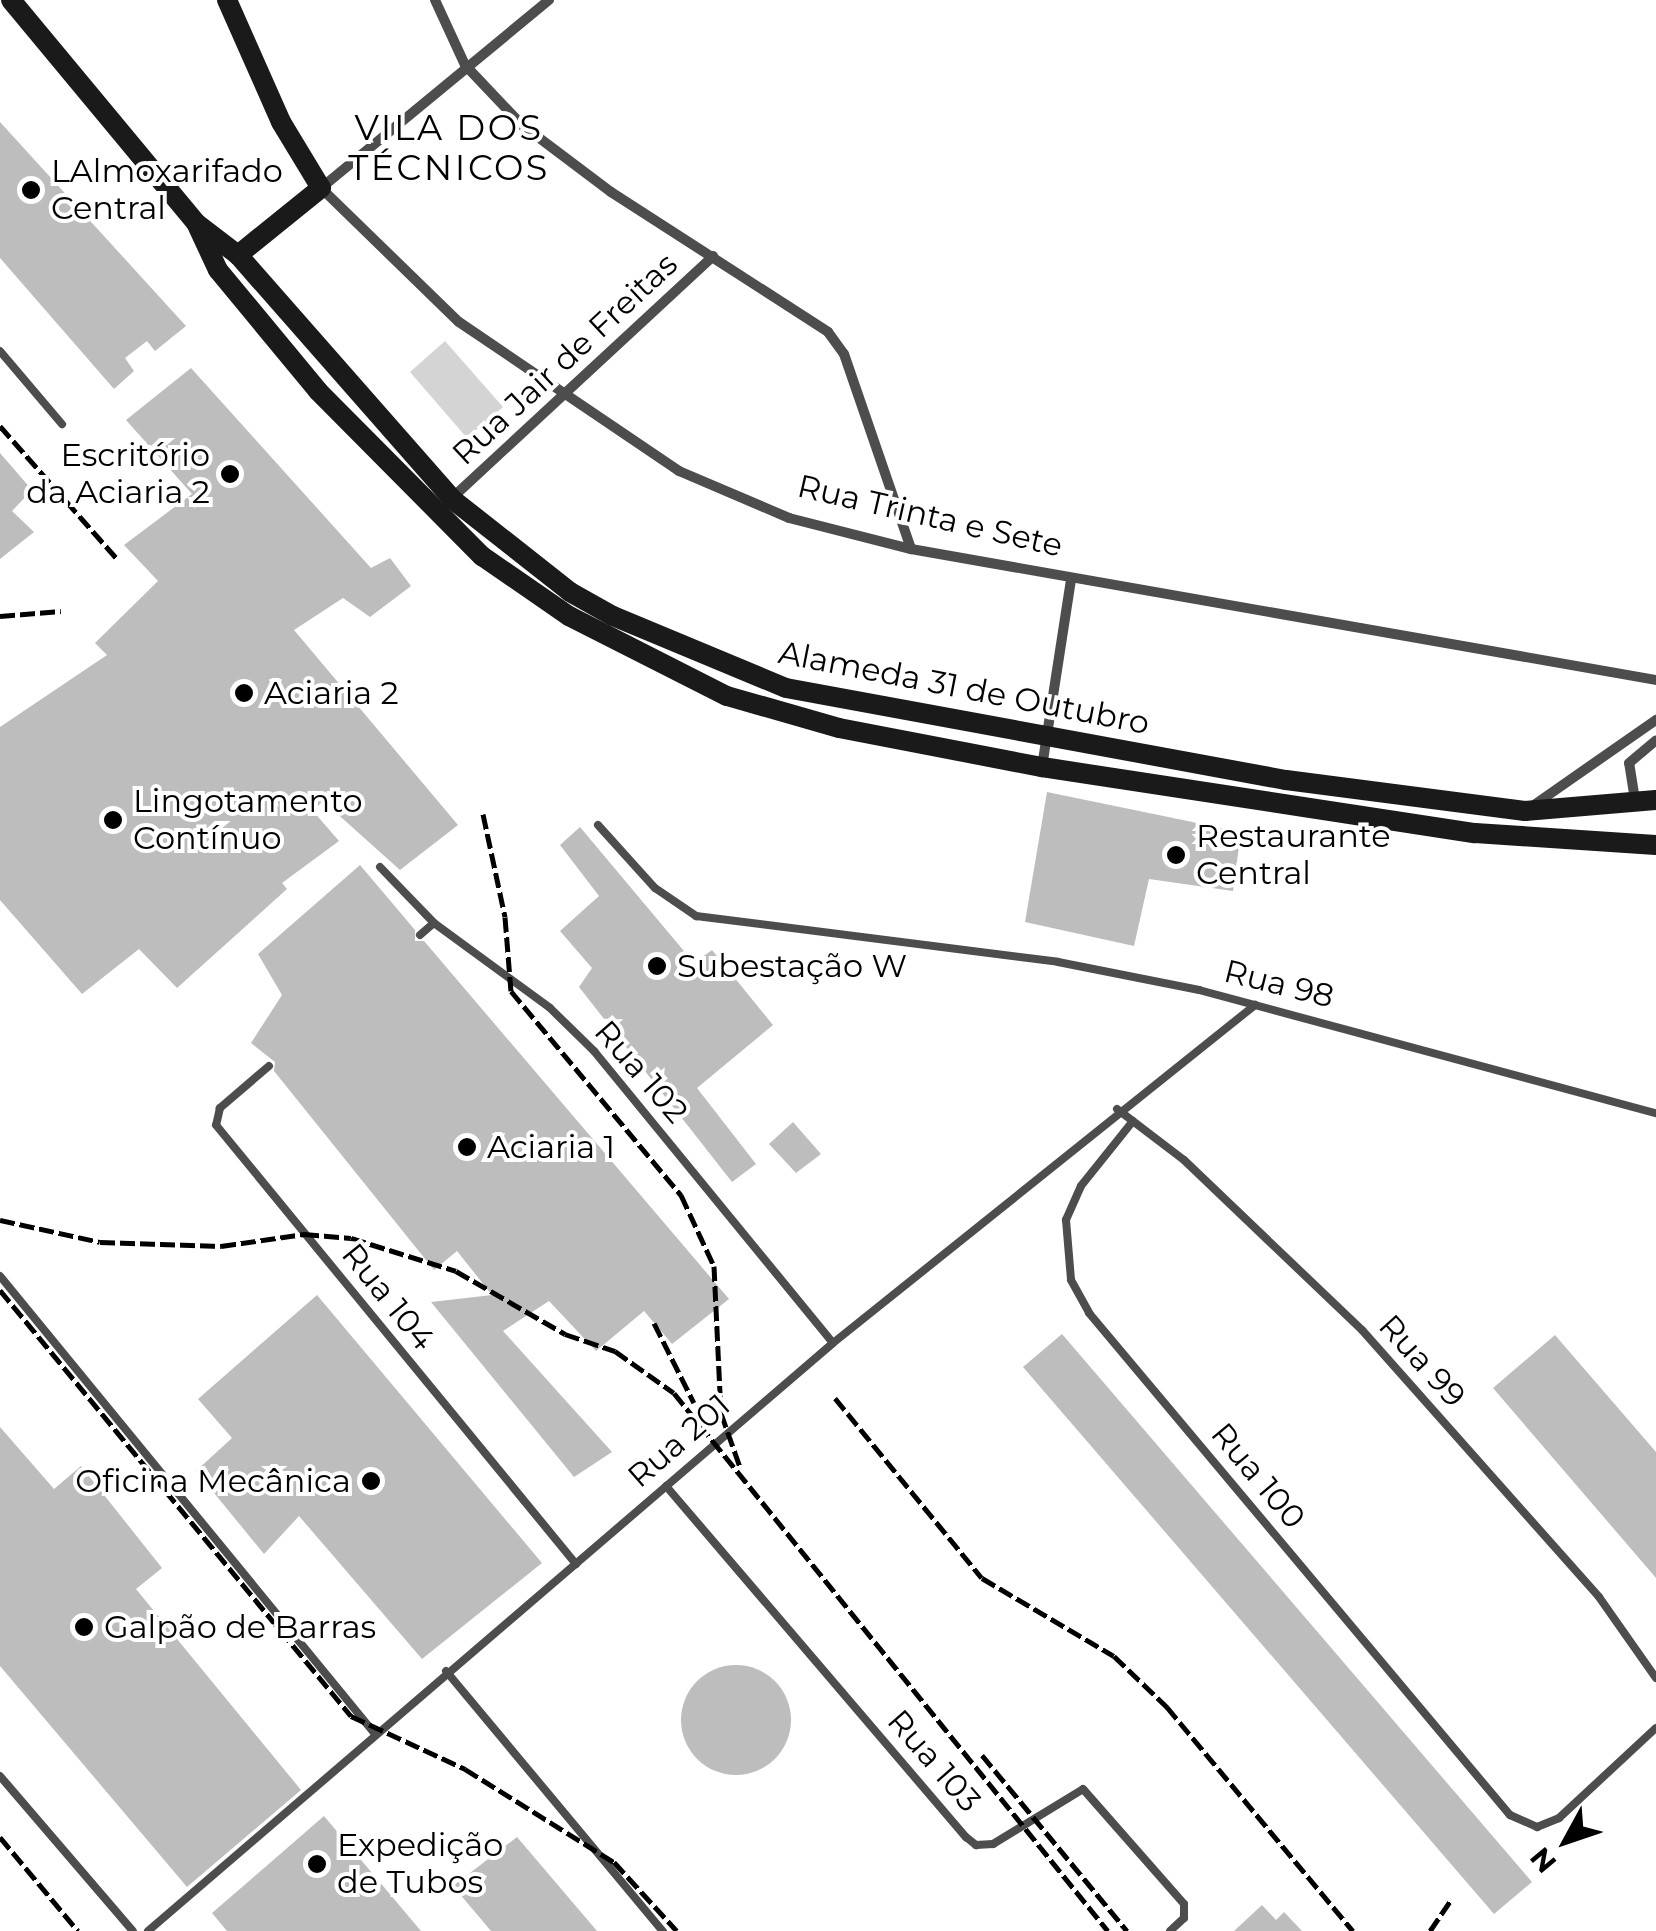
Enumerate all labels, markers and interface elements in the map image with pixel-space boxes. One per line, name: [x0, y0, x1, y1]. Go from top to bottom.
district label: VILA DOS TÉCNICOS: [348, 107, 550, 189]
place label: LAlmoxarifado Central: [51, 153, 283, 228]
marker: LAlmoxarifado Central: [20, 179, 42, 201]
street label: Rua Jair de Freitas: [445, 245, 685, 473]
place label: Escritório da Aciaria 2: [26, 437, 210, 512]
marker: Escritório da Aciaria 2: [219, 463, 241, 485]
street label: Rua Trinta e Sete: [794, 467, 1066, 565]
street label: Alameda 31 de Outubro: [775, 633, 1153, 743]
place label: Aciaria 2: [264, 674, 399, 712]
marker: Aciaria 2: [233, 682, 255, 704]
place label: Lingotamento Contínuo: [133, 783, 363, 858]
marker: Lingotamento Contínuo: [102, 809, 124, 831]
place label: Restaurante Central: [1196, 818, 1391, 893]
marker: Restaurante Central: [1165, 844, 1187, 866]
place label: Subestação W: [677, 947, 907, 985]
street label: Rua 98: [1220, 952, 1338, 1016]
marker: Subestação W: [646, 955, 668, 977]
street label: Rua 102: [586, 1013, 696, 1131]
place label: Aciaria 1: [487, 1128, 615, 1166]
marker: Aciaria 1: [456, 1136, 478, 1158]
street label: Rua 104: [333, 1236, 443, 1358]
street label: Rua 99: [1371, 1307, 1473, 1415]
street label: Rua 201: [620, 1386, 738, 1496]
street label: Rua 100: [1203, 1415, 1313, 1537]
place label: Oficina Mecânica: [75, 1462, 351, 1500]
marker: Oficina Mecânica: [360, 1470, 382, 1492]
place label: Galpão de Barras: [104, 1608, 376, 1646]
marker: Galpão de Barras: [73, 1616, 95, 1638]
street label: Rua 103: [879, 1702, 989, 1820]
north arrow: [1516, 1791, 1616, 1891]
place label: Expedição de Tubos: [337, 1827, 503, 1902]
text: N: [1523, 1841, 1563, 1880]
marker: Expedição de Tubos: [306, 1853, 328, 1875]

